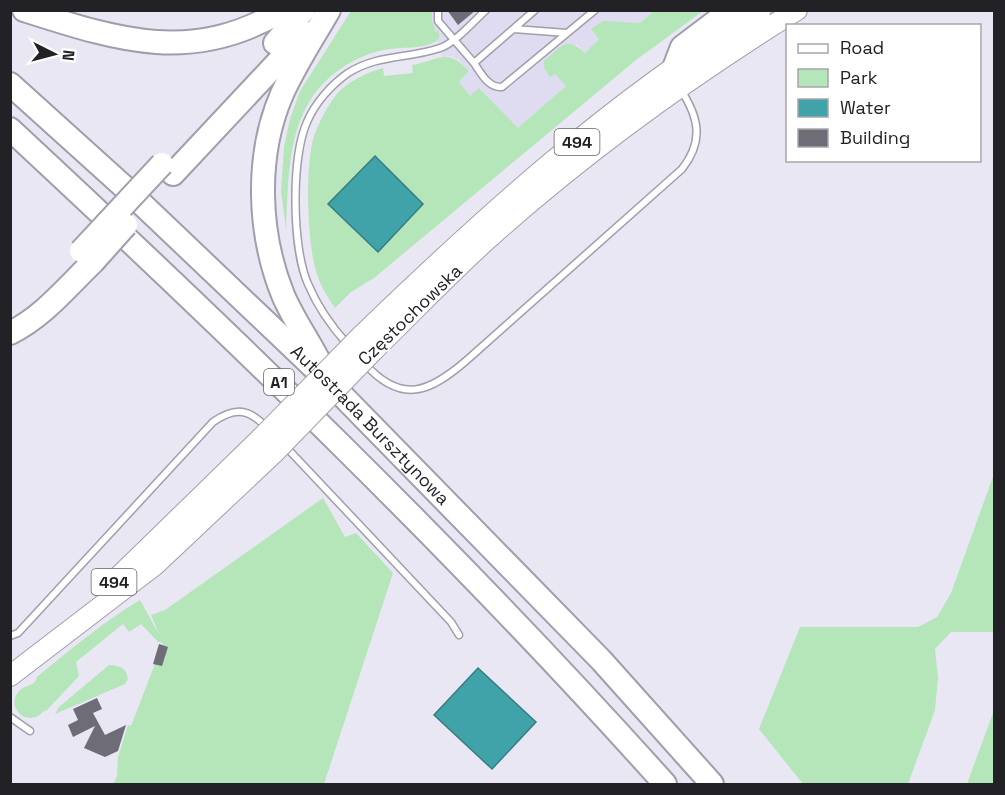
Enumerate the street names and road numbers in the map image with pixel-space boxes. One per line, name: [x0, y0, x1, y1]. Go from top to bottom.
road number: 494: [554, 129, 600, 155]
street label: Częstochowska: [353, 259, 467, 370]
street label: Autostrada Bursztynowa: [286, 340, 455, 510]
road number: A1: [264, 369, 294, 395]
road number: 494: [92, 569, 136, 595]

